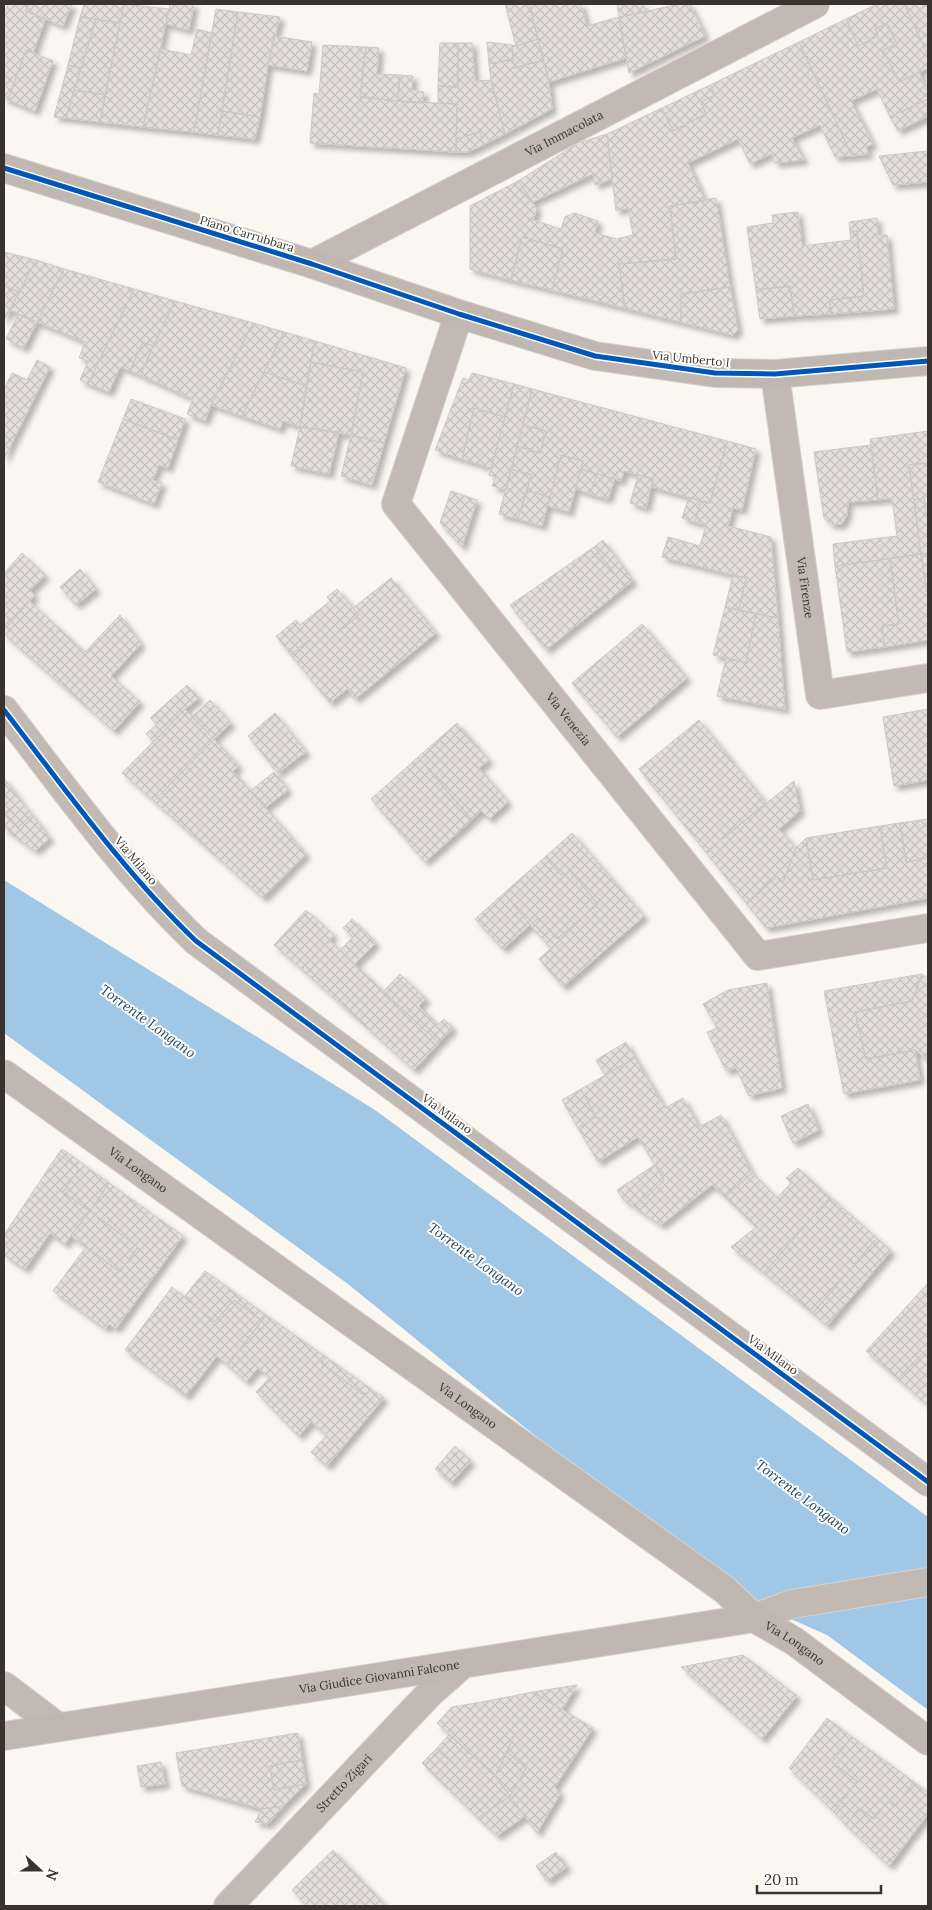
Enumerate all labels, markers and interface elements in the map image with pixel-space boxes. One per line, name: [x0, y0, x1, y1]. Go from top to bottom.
street label: Via Immacolata: [522, 107, 606, 160]
street label: Piano Carrubbara: [198, 212, 296, 255]
street label: Via Umberto I: [651, 347, 730, 370]
street label: Via Firenze: [794, 555, 817, 620]
street label: Via Venezia: [542, 689, 595, 749]
street label: Via Milano: [111, 833, 161, 888]
water label: Torrente Longano: [97, 980, 199, 1062]
street label: Via Milano: [418, 1090, 475, 1137]
street label: Via Longano: [105, 1143, 171, 1196]
water label: Torrente Longano: [425, 1218, 527, 1300]
street label: Via Milano: [744, 1331, 801, 1378]
street label: Via Longano: [435, 1379, 500, 1431]
water label: Torrente Longano: [752, 1456, 854, 1538]
street label: Via Longano: [761, 1617, 828, 1668]
street label: Via Giudice Giovanni Falcone: [297, 1656, 461, 1697]
street label: Stretto Zigari: [313, 1751, 375, 1815]
north arrow: [15, 1845, 65, 1895]
scale bar: [757, 1862, 881, 1894]
text: N: [42, 1866, 62, 1883]
text: 20 m: [764, 1870, 799, 1889]

